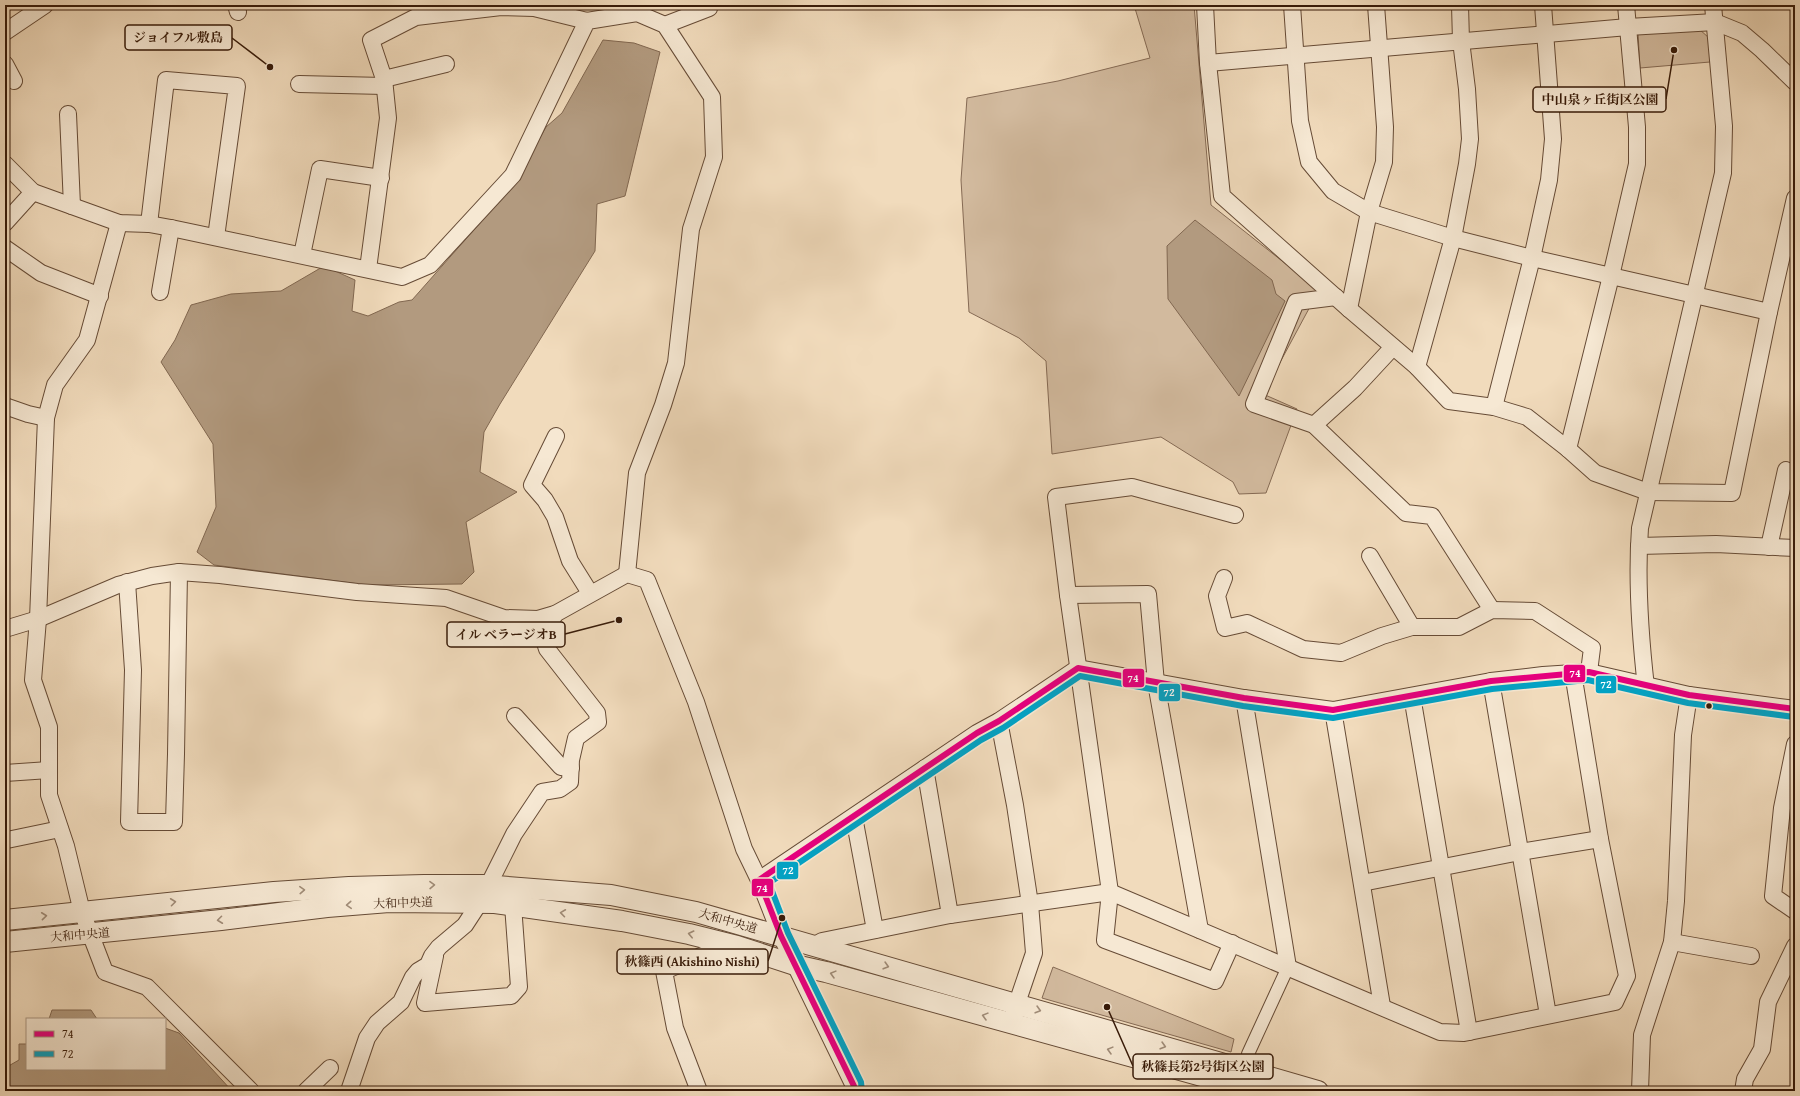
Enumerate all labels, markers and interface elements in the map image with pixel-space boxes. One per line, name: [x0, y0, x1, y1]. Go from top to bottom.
callout: ジョイフル敷島: [125, 25, 232, 50]
text: ジョイフル敷島: [133, 28, 223, 47]
callout: 中山泉ヶ丘街区公園: [1533, 87, 1666, 112]
text: 中山泉ヶ丘街区公園: [1541, 90, 1659, 109]
callout: イル ベラージオB: [447, 622, 565, 647]
text: イル ベラージオB: [455, 625, 557, 644]
line badge: 74: [1563, 664, 1586, 683]
text: 74: [1569, 665, 1581, 681]
line badge: 74: [1122, 668, 1145, 688]
text: 74: [1127, 670, 1139, 686]
line badge: 72: [1595, 675, 1617, 694]
text: 72: [1600, 676, 1612, 692]
line badge: 72: [1158, 683, 1181, 702]
text: 72: [1163, 684, 1175, 700]
unlabelled marker: [1704, 701, 1714, 711]
line badge: 72: [776, 861, 799, 880]
text: 72: [782, 862, 794, 878]
line badge: 74: [751, 878, 774, 897]
text: 74: [756, 880, 768, 896]
one-way arrow: [429, 881, 435, 889]
one-way arrow: [299, 885, 305, 894]
street label: 大和中央道: [373, 893, 433, 912]
one-way arrow: [170, 898, 176, 907]
one-way arrow: [346, 901, 352, 910]
street label: 大和中央道: [697, 904, 759, 937]
one-way arrow: [560, 909, 566, 918]
one-way arrow: [41, 912, 47, 921]
one-way arrow: [217, 915, 223, 924]
street label: 大和中央道: [49, 923, 111, 946]
one-way arrow: [688, 931, 694, 939]
callout: 秋篠西 (Akishino Nishi): [617, 949, 768, 974]
text: 秋篠西 (Akishino Nishi): [624, 952, 760, 971]
one-way arrow: [882, 961, 889, 970]
one-way arrow: [829, 970, 836, 979]
one-way arrow: [1034, 1005, 1041, 1014]
one-way arrow: [982, 1012, 989, 1021]
legend: [26, 1018, 166, 1070]
text: 74: [62, 1025, 74, 1042]
one-way arrow: [1159, 1041, 1166, 1050]
text: 72: [62, 1045, 74, 1062]
one-way arrow: [1107, 1047, 1114, 1055]
callout: 秋篠長第2号街区公園: [1133, 1054, 1273, 1079]
text: 秋篠長第2号街区公園: [1141, 1057, 1265, 1076]

